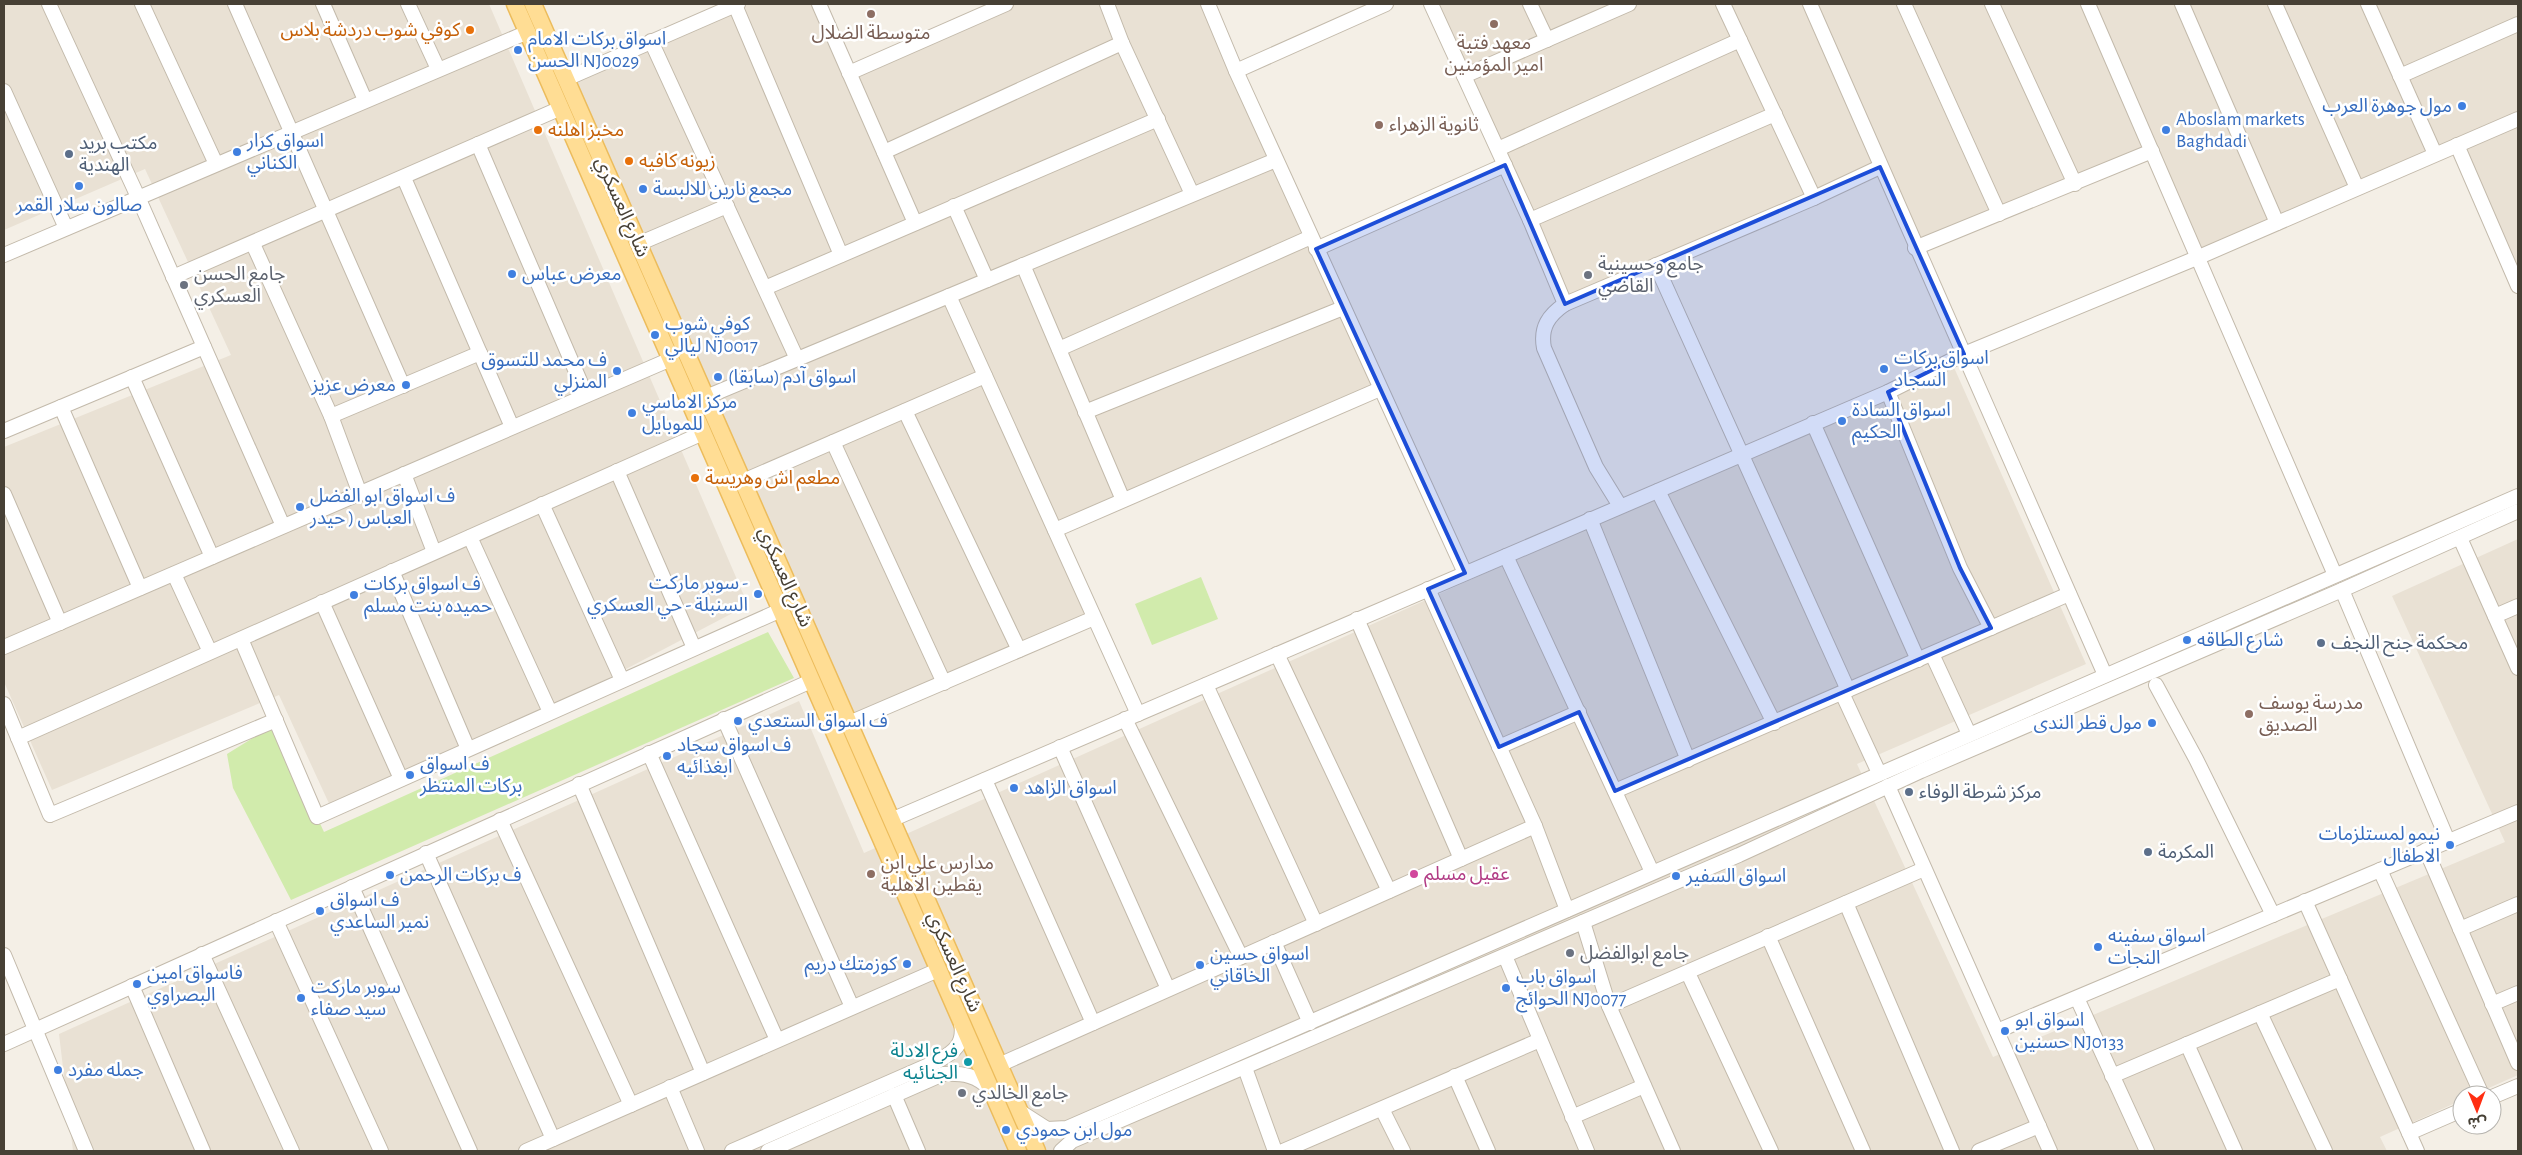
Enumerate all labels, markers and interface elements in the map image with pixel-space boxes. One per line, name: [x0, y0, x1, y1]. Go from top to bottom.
marker: متوسطة الضلال: [865, 8, 877, 20]
marker: معهد فتية امير المؤمنين: [1488, 18, 1500, 30]
place label: كوفي شوب دردشة بلاس: [280, 21, 461, 44]
marker: كوفي شوب دردشة بلاس: [464, 24, 476, 36]
place label: متوسطة الضلال: [812, 24, 930, 44]
place label: اسواق بركات الامام الحسن NJ0029: [528, 30, 666, 72]
place label: معهد فتية امير المؤمنين: [1444, 34, 1544, 76]
marker: اسواق بركات الامام الحسن NJ0029: [512, 44, 524, 56]
place label: مول جوهرة العرب: [2322, 97, 2452, 117]
marker: مول جوهرة العرب: [2456, 100, 2468, 112]
place label: Aboslam markets Baghdadi: [2176, 110, 2305, 151]
place label: ثانوية الزهراء: [1389, 116, 1479, 136]
marker: ثانوية الزهراء: [1373, 119, 1385, 131]
place label: مخبز اهلنه: [548, 121, 624, 141]
marker: مخبز اهلنه: [532, 124, 544, 136]
marker: Aboslam markets Baghdadi: [2160, 124, 2172, 136]
place label: اسواق كرار الكناني: [246, 132, 324, 177]
place label: مكتب بريد الهندية: [79, 134, 157, 175]
marker: اسواق كرار الكناني: [231, 146, 243, 158]
marker: مكتب بريد الهندية: [63, 148, 75, 160]
place label: زيونه كافيه: [639, 152, 716, 172]
street label: شارع العسكري: [587, 154, 652, 262]
marker: زيونه كافيه: [623, 155, 635, 167]
marker: صالون سلار القمر: [73, 180, 85, 192]
place label: مجمع نارين للالبسة: [653, 180, 792, 203]
marker: مجمع نارين للالبسة: [637, 183, 649, 195]
place label: صالون سلار القمر: [15, 196, 142, 216]
place label: جامع وحسينية القاضي: [1598, 255, 1704, 300]
place label: جامع الحسن العسكري: [194, 265, 286, 310]
place label: معرض عباس: [522, 265, 621, 285]
marker: معرض عباس: [506, 268, 518, 280]
marker: جامع وحسينية القاضي: [1582, 269, 1594, 281]
marker: جامع الحسن العسكري: [178, 279, 190, 291]
place label: كوفي شوب ليالي NJ0017: [665, 315, 758, 360]
marker: كوفي شوب ليالي NJ0017: [649, 329, 661, 341]
place label: اسواق بركات السجاد: [1894, 349, 1989, 390]
place label: ف محمد للتسوق المنزلي: [481, 351, 607, 396]
marker: اسواق بركات السجاد: [1878, 363, 1890, 375]
marker: ف محمد للتسوق المنزلي: [611, 365, 623, 377]
place label: اسواق آدم (سابقا): [728, 366, 856, 391]
marker: اسواق آدم (سابقا): [712, 371, 724, 383]
place label: معرض عزيز: [311, 376, 396, 396]
marker: معرض عزيز: [400, 379, 412, 391]
place label: مركز الاماسي للموبايل: [642, 393, 737, 435]
place label: اسواق السادة الحكيم: [1852, 401, 1951, 446]
marker: مركز الاماسي للموبايل: [626, 407, 638, 419]
marker: اسواق السادة الحكيم: [1836, 415, 1848, 427]
place label: مطعم اش وهريسة: [705, 469, 840, 492]
marker: مطعم اش وهريسة: [689, 472, 701, 484]
place label: ف اسواق ابو الفضل العباس ( حيدر: [309, 487, 455, 529]
marker: ف اسواق ابو الفضل العباس ( حيدر: [294, 501, 306, 513]
street label: شارع العسكري: [750, 524, 815, 632]
place label: سوبر ماركت - السنبلة - حي العسكري: [587, 574, 748, 619]
place label: ف اسواق بركات حميده بنت مسلم: [364, 575, 492, 620]
marker: سوبر ماركت - السنبلة - حي العسكري: [752, 588, 764, 600]
marker: ف اسواق بركات حميده بنت مسلم: [348, 589, 360, 601]
place label: شارع الطاقه: [2197, 631, 2283, 653]
marker: شارع الطاقه: [2181, 634, 2193, 646]
place label: محكمة جنح النجف: [2331, 634, 2468, 657]
marker: محكمة جنح النجف: [2315, 637, 2327, 649]
place label: مدرسة يوسف الصديق: [2259, 694, 2363, 736]
marker: مدرسة يوسف الصديق: [2243, 708, 2255, 720]
place label: ف اسواق الستعدي: [748, 712, 888, 735]
place label: مول قطر الندى: [2034, 714, 2142, 734]
marker: ف اسواق الستعدي: [732, 715, 744, 727]
marker: مول قطر الندى: [2146, 717, 2158, 729]
place label: ف اسواق سجاد ابغذائيه: [677, 736, 791, 777]
marker: ف اسواق سجاد ابغذائيه: [661, 750, 673, 762]
place label: ف اسواق بركات المنتظر: [419, 755, 522, 797]
marker: ف اسواق بركات المنتظر: [404, 769, 416, 781]
place label: اسواق الزاهد: [1024, 779, 1117, 799]
marker: اسواق الزاهد: [1008, 782, 1020, 794]
place label: مركز شرطة الوفاء: [1919, 783, 2042, 803]
marker: مركز شرطة الوفاء: [1903, 786, 1915, 798]
place label: نيمو لمستلزمات الاطفال: [2319, 825, 2440, 866]
marker: نيمو لمستلزمات الاطفال: [2444, 839, 2456, 851]
place label: المكرمة: [2158, 843, 2214, 863]
marker: المكرمة: [2142, 846, 2154, 858]
place label: مدارس علي ابن يقطين الاهلية: [881, 854, 994, 896]
place label: عقيل مسلم: [1424, 865, 1510, 888]
place label: ف بركات الرحمن: [400, 866, 521, 886]
place label: اسواق السفير: [1685, 867, 1786, 887]
marker: مدارس علي ابن يقطين الاهلية: [865, 868, 877, 880]
marker: عقيل مسلم: [1408, 868, 1420, 880]
marker: ف بركات الرحمن: [384, 869, 396, 881]
marker: اسواق السفير: [1670, 870, 1682, 882]
place label: ف اسواق نمير الساعدي: [330, 891, 429, 936]
marker: ف اسواق نمير الساعدي: [314, 905, 326, 917]
street label: شارع العسكري: [919, 909, 984, 1017]
place label: اسواق سفينه النجات: [2108, 927, 2206, 968]
marker: اسواق سفينه النجات: [2092, 941, 2104, 953]
place label: جامع ابوالفضل: [1580, 944, 1689, 967]
place label: اسواق حسين الخاقاني: [1210, 945, 1309, 990]
marker: جامع ابوالفضل: [1564, 947, 1576, 959]
place label: كوزمتك دريم: [804, 955, 898, 978]
marker: كوزمتك دريم: [901, 958, 913, 970]
marker: اسواق حسين الخاقاني: [1194, 959, 1206, 971]
place label: فاسواق امين البصراوي: [147, 964, 243, 1009]
place label: اسواق باب الحوائج NJ0077: [1516, 968, 1626, 1013]
marker: فاسواق امين البصراوي: [131, 978, 143, 990]
place label: سوبر ماركت سيد صفاء: [311, 978, 401, 1019]
marker: اسواق باب الحوائج NJ0077: [1500, 982, 1512, 994]
marker: سوبر ماركت سيد صفاء: [295, 992, 307, 1004]
place label: اسواق ابو حسنين NJ0133: [2015, 1011, 2124, 1053]
marker: اسواق ابو حسنين NJ0133: [1999, 1025, 2011, 1037]
place label: فرع الادلة الجنائيه: [890, 1042, 958, 1083]
marker: فرع الادلة الجنائيه: [962, 1056, 974, 1068]
place label: جمله مفرد: [68, 1061, 144, 1081]
marker: جمله مفرد: [52, 1064, 64, 1076]
place label: جامع الخالدي: [972, 1084, 1069, 1107]
north arrow: [2452, 1085, 2502, 1135]
marker: جامع الخالدي: [956, 1087, 968, 1099]
text: ش: [2467, 1115, 2487, 1129]
place label: مول ابن حمودي: [1016, 1121, 1133, 1144]
marker: مول ابن حمودي: [1000, 1124, 1012, 1136]

